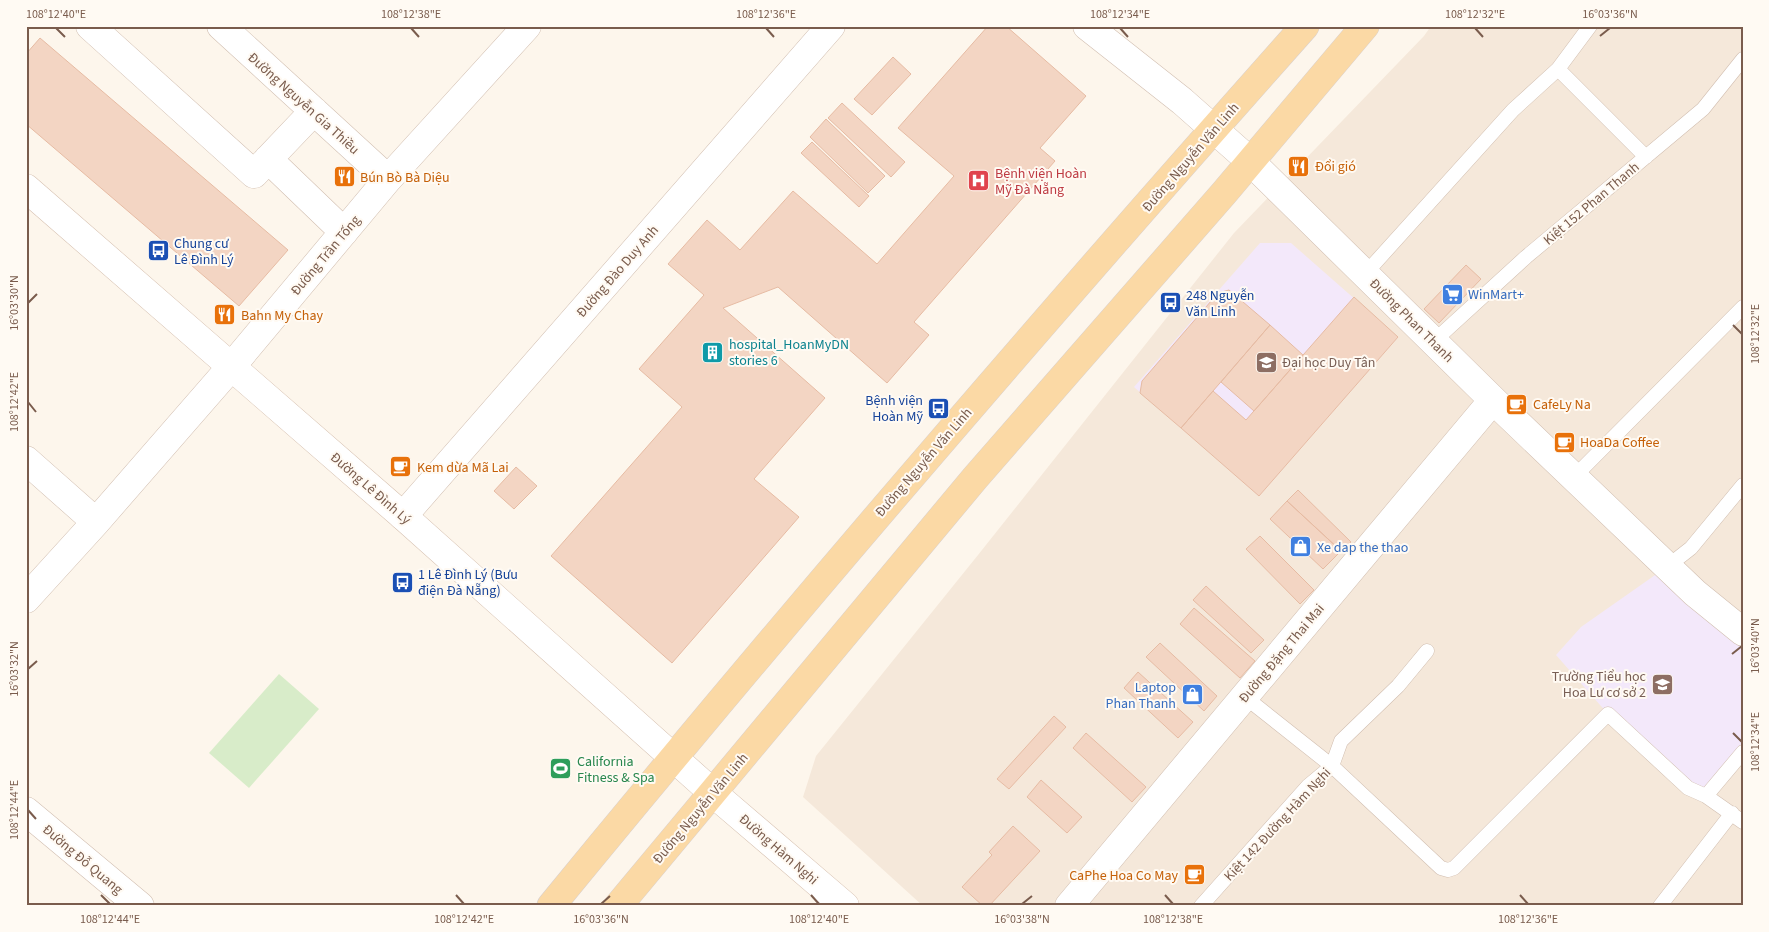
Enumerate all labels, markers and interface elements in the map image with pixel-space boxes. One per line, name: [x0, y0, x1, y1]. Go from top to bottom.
text: 108°12'40"E: [26, 6, 86, 23]
text: 108°12'38"E: [381, 6, 441, 23]
text: 108°12'36"E: [736, 6, 796, 23]
text: 108°12'34"E: [1090, 6, 1150, 23]
text: 108°12'32"E: [1445, 6, 1505, 23]
text: 16°03'36"N: [1582, 6, 1638, 23]
street label: Đường Nguyễn Gia Thiều: [243, 48, 364, 159]
street label: Đường Nguyễn Văn Linh: [1138, 99, 1244, 217]
restaurant icon: Đổi gió: [1287, 154, 1311, 178]
place label: Đổi gió: [1315, 157, 1356, 177]
street label: Kiệt 152 Phan Thanh: [1539, 158, 1644, 250]
place label: Bệnh viện Hoàn Mỹ Đà Nẵng: [995, 164, 1087, 200]
restaurant icon: Bún Bò Bà Diệu: [332, 165, 356, 189]
place label: Bún Bò Bà Diệu: [360, 168, 450, 188]
hospital icon: Bệnh viện Hoàn Mỹ Đà Nẵng: [967, 169, 991, 193]
street label: Đường Trần Tống: [286, 211, 365, 300]
street label: Đường Đào Duy Anh: [572, 221, 663, 322]
place label: Chung cư Lê Đình Lý: [174, 234, 234, 270]
bus stop icon: Chung cư Lê Đình Lý: [146, 239, 170, 263]
street label: Đường Phan Thanh: [1365, 274, 1458, 367]
text: 16°03'30"N: [6, 275, 23, 331]
supermarket icon: WinMart+: [1440, 282, 1464, 306]
place label: WinMart+: [1468, 285, 1524, 305]
place label: 248 Nguyễn Văn Linh: [1186, 286, 1255, 322]
bus stop icon: 248 Nguyễn Văn Linh: [1158, 291, 1182, 315]
restaurant icon: Bahn My Chay: [213, 303, 237, 327]
text: 108°12'32"E: [1747, 304, 1764, 364]
place label: Bahn My Chay: [241, 306, 324, 326]
place label: hospital_HoanMyDN stories 6: [729, 335, 849, 371]
building icon: hospital_HoanMyDN stories 6: [701, 340, 725, 364]
school or university icon: Đại học Duy Tân: [1254, 350, 1278, 374]
place label: Đại học Duy Tân: [1282, 353, 1375, 373]
text: 108°12'42"E: [6, 372, 23, 432]
place label: Bệnh viện Hoàn Mỹ: [865, 391, 923, 427]
cafe icon: CafeLy Na: [1505, 392, 1529, 416]
place label: CafeLy Na: [1533, 395, 1591, 415]
bus stop icon: Bệnh viện Hoàn Mỹ: [927, 396, 951, 420]
street label: Đường Nguyễn Văn Linh: [871, 404, 977, 522]
cafe icon: HoaDa Coffee: [1552, 430, 1576, 454]
place label: HoaDa Coffee: [1580, 433, 1659, 453]
street label: Đường Lê Đình Lý: [326, 448, 415, 530]
cafe icon: Kem dừa Mã Lai: [389, 455, 413, 479]
place label: Kem dừa Mã Lai: [417, 458, 509, 478]
shop icon: Xe dap the thao: [1289, 535, 1313, 559]
place label: Xe dap the thao: [1317, 538, 1408, 558]
place label: 1 Lê Đình Lý (Bưu điện Đà Nẵng): [418, 565, 518, 601]
bus stop icon: 1 Lê Đình Lý (Bưu điện Đà Nẵng): [390, 570, 414, 594]
street label: Đường Đặng Thai Mai: [1234, 600, 1329, 708]
text: 16°03'40"N: [1747, 618, 1764, 674]
text: 16°03'32"N: [6, 641, 23, 697]
place label: Trường Tiểu học Hoa Lư cơ sở 2: [1552, 667, 1647, 703]
school or university icon: Trường Tiểu học Hoa Lư cơ sở 2: [1650, 672, 1674, 696]
place label: Laptop Phan Thanh: [1105, 678, 1176, 714]
shop icon: Laptop Phan Thanh: [1180, 683, 1204, 707]
text: 108°12'34"E: [1747, 712, 1764, 772]
street label: Đường Nguyễn Văn Linh: [648, 749, 753, 868]
place label: California Fitness & Spa: [577, 752, 655, 788]
sports icon: California Fitness & Spa: [549, 757, 573, 781]
street label: Kiệt 142 Đường Hàm Nghi: [1220, 763, 1336, 886]
text: 108°12'44"E: [6, 780, 23, 840]
street label: Đường Hàm Nghi: [734, 810, 822, 890]
street label: Đường Đỗ Quang: [38, 820, 127, 899]
cafe icon: CaPhe Hoa Co May: [1182, 863, 1206, 887]
place label: CaPhe Hoa Co May: [1069, 866, 1178, 886]
text: 108°12'44"E: [80, 911, 140, 928]
text: 108°12'42"E: [434, 911, 494, 928]
text: 16°03'36"N: [573, 911, 629, 928]
text: 108°12'40"E: [789, 911, 849, 928]
text: 16°03'38"N: [994, 911, 1050, 928]
text: 108°12'38"E: [1143, 911, 1203, 928]
text: 108°12'36"E: [1498, 911, 1558, 928]

